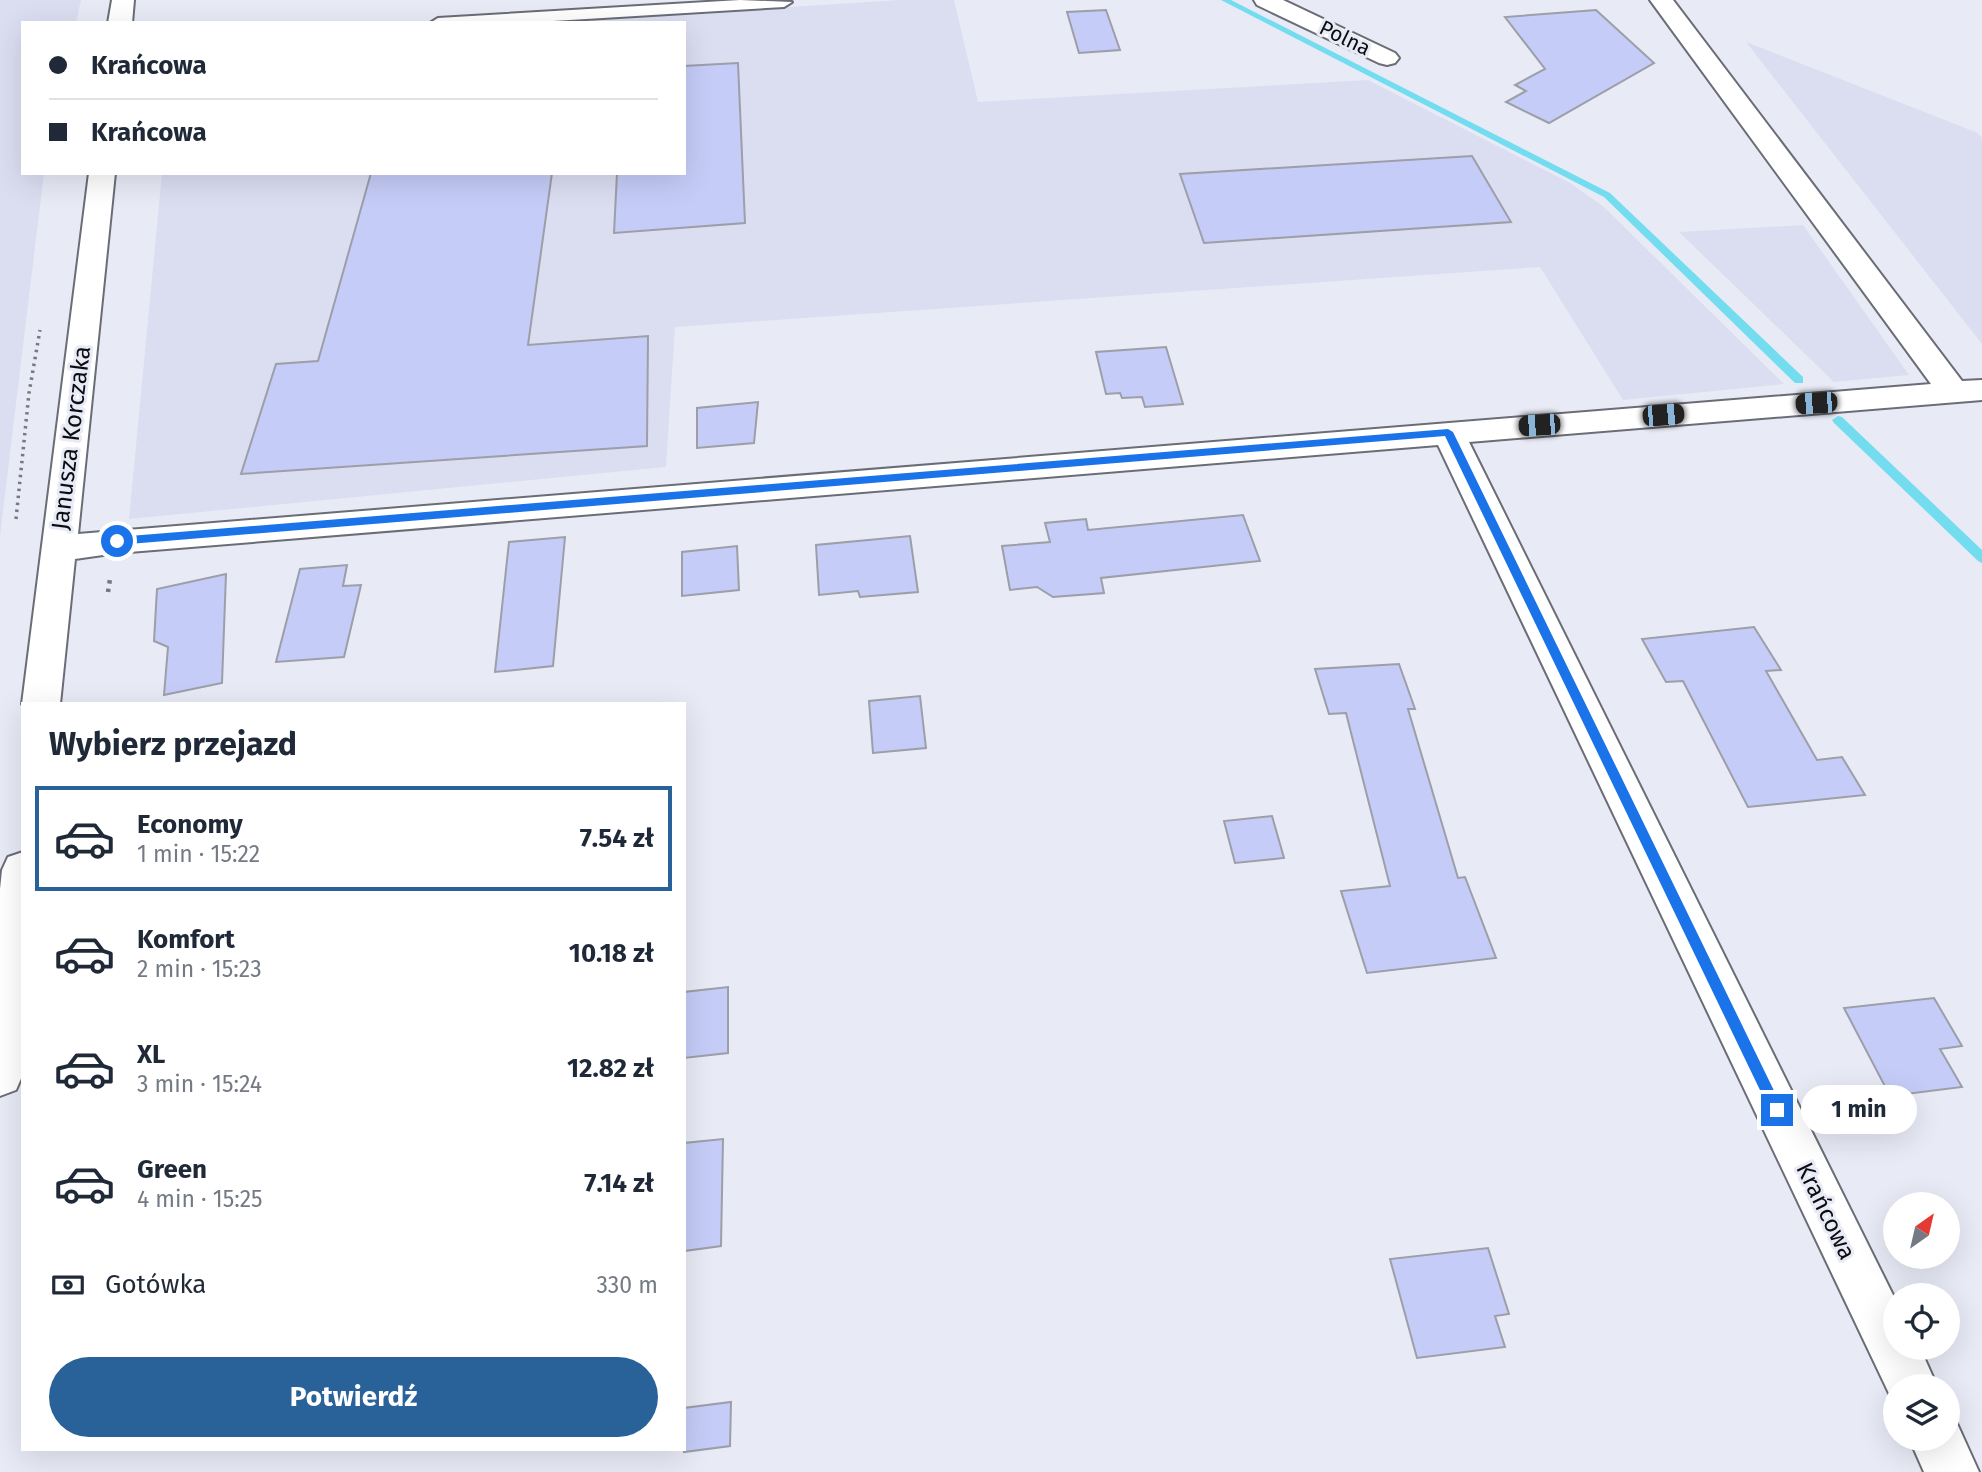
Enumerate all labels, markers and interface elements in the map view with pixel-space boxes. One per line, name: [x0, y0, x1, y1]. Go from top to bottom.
street label: Polna: [1315, 15, 1375, 61]
text: Krańcowa: [91, 50, 207, 81]
text: Krańcowa: [91, 117, 207, 148]
street label: Janusza Korczaka: [46, 344, 96, 532]
car: [1795, 391, 1838, 415]
car: [1642, 403, 1685, 427]
car: [1518, 413, 1561, 437]
route start: [101, 525, 133, 557]
text: Wybierz przejazd: [49, 725, 297, 763]
icon: car: [53, 807, 116, 870]
text: Economy: [137, 809, 243, 840]
text: 7.54 zł: [580, 823, 654, 854]
text: 1 min · 15:22: [137, 840, 260, 868]
icon: car: [53, 922, 116, 985]
text: Komfort: [137, 924, 235, 955]
text: 10.18 zł: [569, 938, 654, 969]
text: 2 min · 15:23: [137, 955, 262, 983]
icon: car: [53, 1037, 116, 1100]
text: XL: [137, 1039, 165, 1070]
text: 12.82 zł: [567, 1053, 654, 1084]
text: 3 min · 15:24: [137, 1070, 262, 1098]
callout: 1 min: [1802, 1086, 1917, 1134]
route end: [1761, 1094, 1793, 1126]
text: 1 min: [1831, 1095, 1887, 1123]
icon: car: [53, 1152, 116, 1215]
text: Green: [137, 1154, 207, 1185]
street label: Krańcowa: [1790, 1158, 1862, 1264]
text: 7.14 zł: [584, 1168, 654, 1199]
text: 4 min · 15:25: [137, 1185, 263, 1213]
north arrow: [1883, 1192, 1960, 1269]
map controls: [1883, 1192, 1960, 1451]
icon: cash: [49, 1266, 87, 1304]
text: Gotówka: [105, 1269, 206, 1300]
text: 330 m: [596, 1271, 658, 1299]
button: locate: [1883, 1283, 1960, 1360]
button: Potwierdź: [49, 1357, 658, 1437]
button: layers: [1883, 1374, 1960, 1451]

